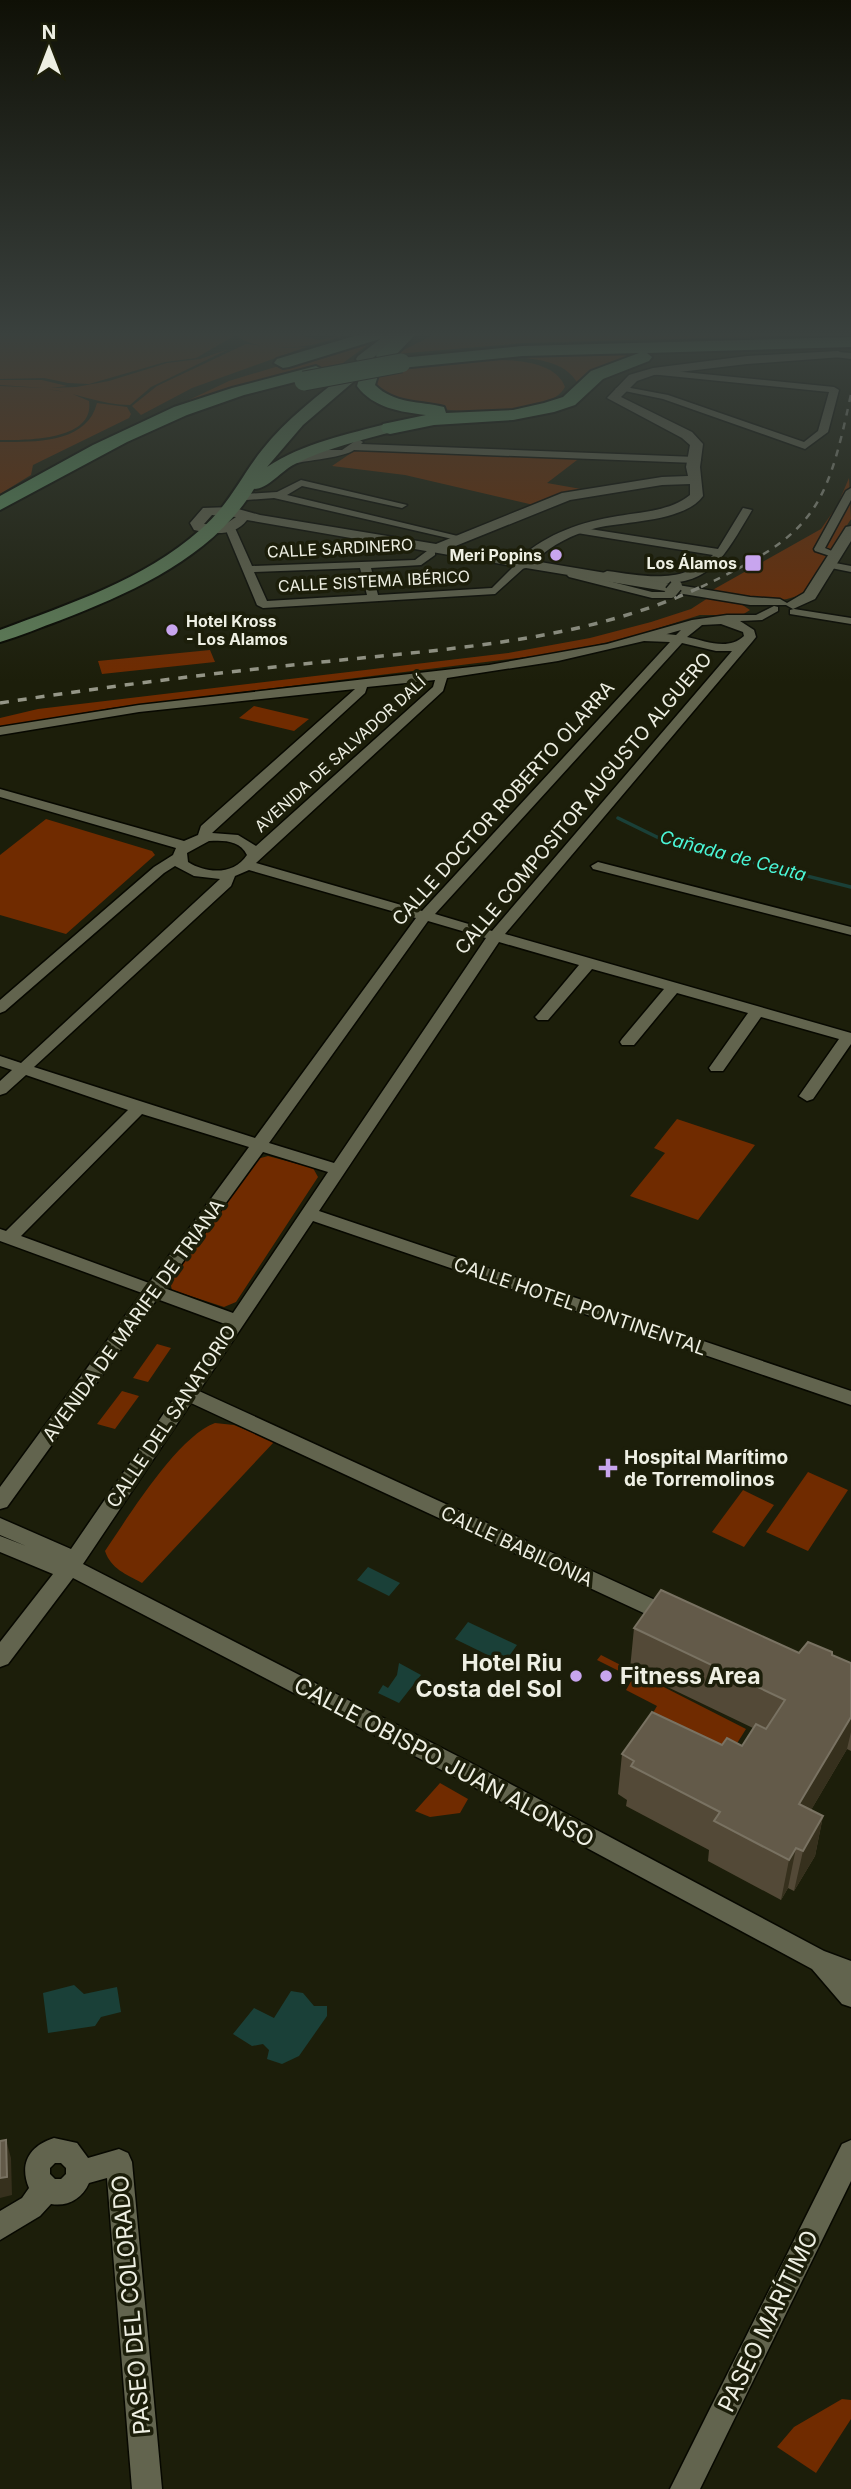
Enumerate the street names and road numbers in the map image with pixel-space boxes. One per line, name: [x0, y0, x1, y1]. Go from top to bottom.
street label: CALLE SARDINERO: [266, 534, 414, 562]
street label: CALLE SISTEMA IBÉRICO: [277, 566, 471, 596]
street label: CALLE COMPOSITOR AUGUSTO ALGUERO: [450, 648, 717, 959]
street label: AVENIDA DE SALVADOR DALÍ: [250, 671, 430, 836]
street label: CALLE DOCTOR ROBERTO OLARRA: [387, 676, 619, 930]
street label: AVENIDA DE MARIFE DE TRIANA: [38, 1195, 229, 1446]
street label: CALLE HOTEL PONTINENTAL: [451, 1252, 709, 1361]
street label: CALLE DEL SANATORIO: [102, 1321, 241, 1512]
street label: CALLE BABILONIA: [437, 1501, 597, 1592]
street label: CALLE OBISPO JUAN ALONSO: [289, 1671, 599, 1853]
street label: PASEO DEL COLORADO: [106, 2174, 156, 2436]
street label: PASEO MARÍTIMO: [712, 2226, 824, 2416]

